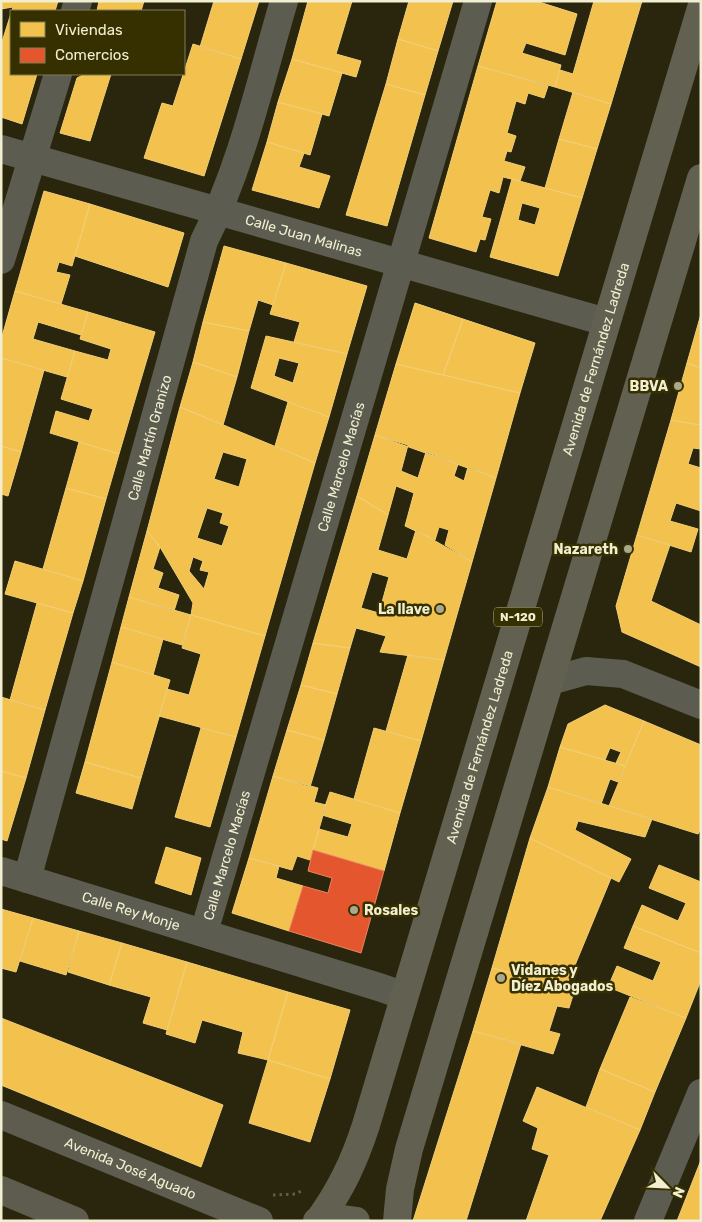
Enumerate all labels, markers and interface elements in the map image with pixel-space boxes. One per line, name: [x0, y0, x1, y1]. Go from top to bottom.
legend: [10, 10, 185, 75]
text: Viviendas: [55, 21, 123, 39]
text: Comercios: [55, 46, 129, 64]
street label: Calle Juan Malinas: [243, 211, 364, 261]
street label: Avenida de Fernández Ladreda: [559, 261, 633, 458]
street label: Calle Martín Granizo: [124, 373, 175, 503]
place label: BBVA: [630, 378, 668, 395]
marker: BBVA: [672, 380, 684, 392]
street label: Calle Marcelo Macías: [314, 400, 369, 534]
place label: Nazareth: [553, 541, 618, 558]
marker: Nazareth: [622, 543, 634, 555]
place label: La llave: [378, 601, 430, 618]
marker: La llave: [434, 603, 446, 615]
road number: N-120: [494, 608, 542, 626]
street label: Avenida de Fernández Ladreda: [443, 648, 517, 846]
street label: Calle Marcelo Macías: [200, 788, 254, 922]
street label: Calle Rey Monje: [80, 888, 182, 934]
place label: Rosales: [364, 902, 418, 919]
marker: Rosales: [348, 904, 360, 916]
place label: Vidanes y Díez Abogados: [511, 962, 614, 995]
marker: Vidanes y Díez Abogados: [495, 972, 507, 984]
street label: Avenida José Aguado: [62, 1134, 199, 1203]
north arrow: [642, 1162, 692, 1212]
text: N: [669, 1184, 688, 1200]

